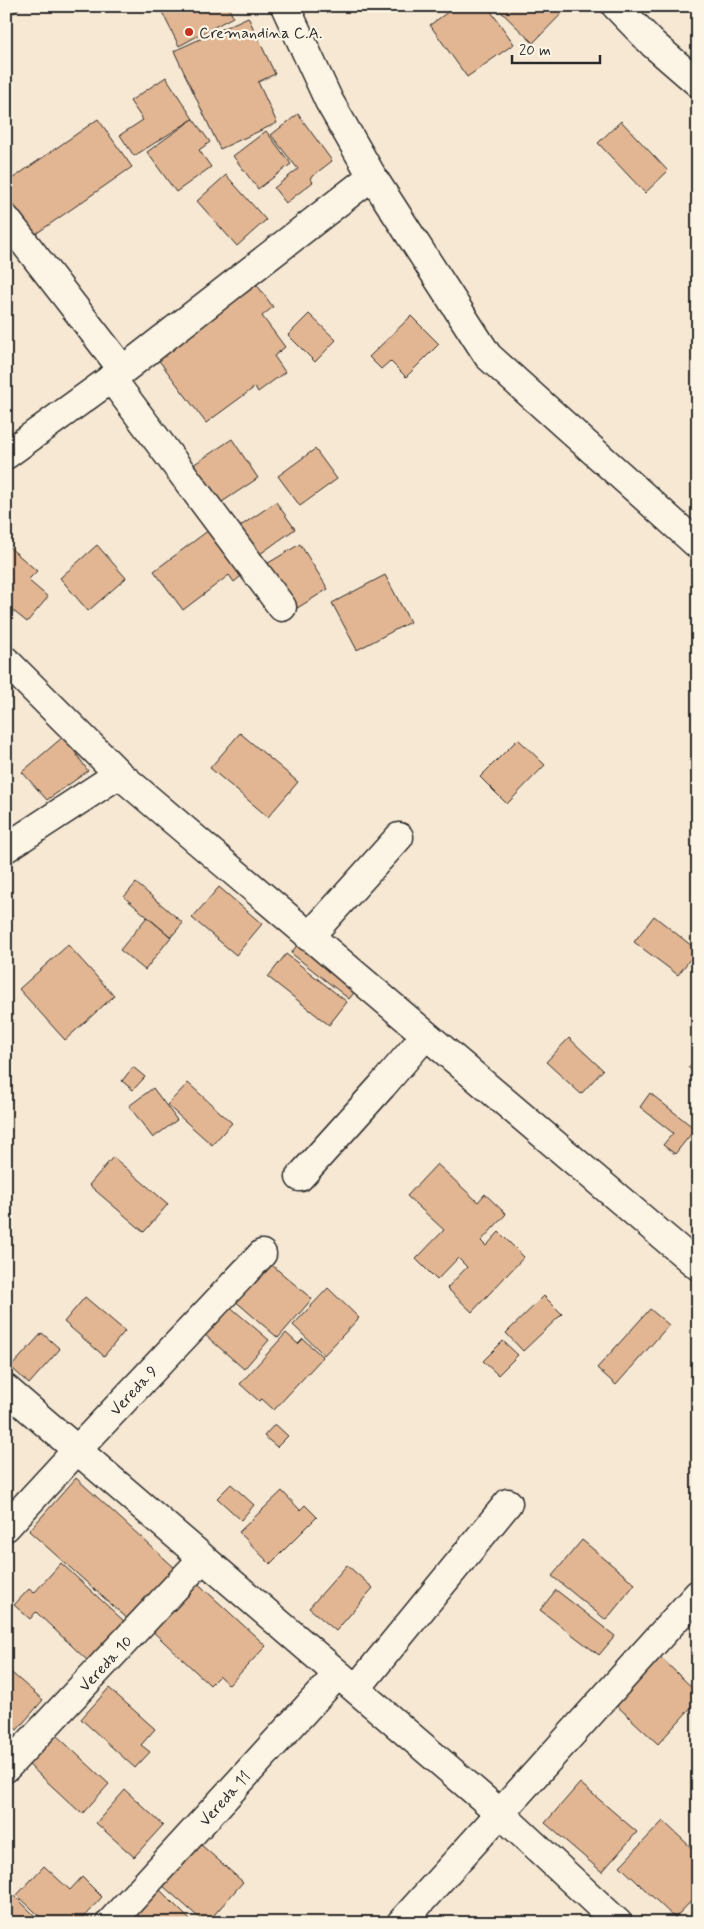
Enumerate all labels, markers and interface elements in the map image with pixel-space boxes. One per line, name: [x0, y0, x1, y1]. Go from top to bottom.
place label: Cremandina C.A.: [199, 23, 322, 44]
marker: Cremandina C.A.: [183, 26, 195, 38]
scale bar: [512, 32, 599, 64]
text: 20 m: [519, 41, 551, 61]
street label: Vereda 9: [106, 1361, 163, 1421]
street label: Vereda 10: [75, 1631, 138, 1697]
street label: Vereda 11: [195, 1767, 255, 1831]

